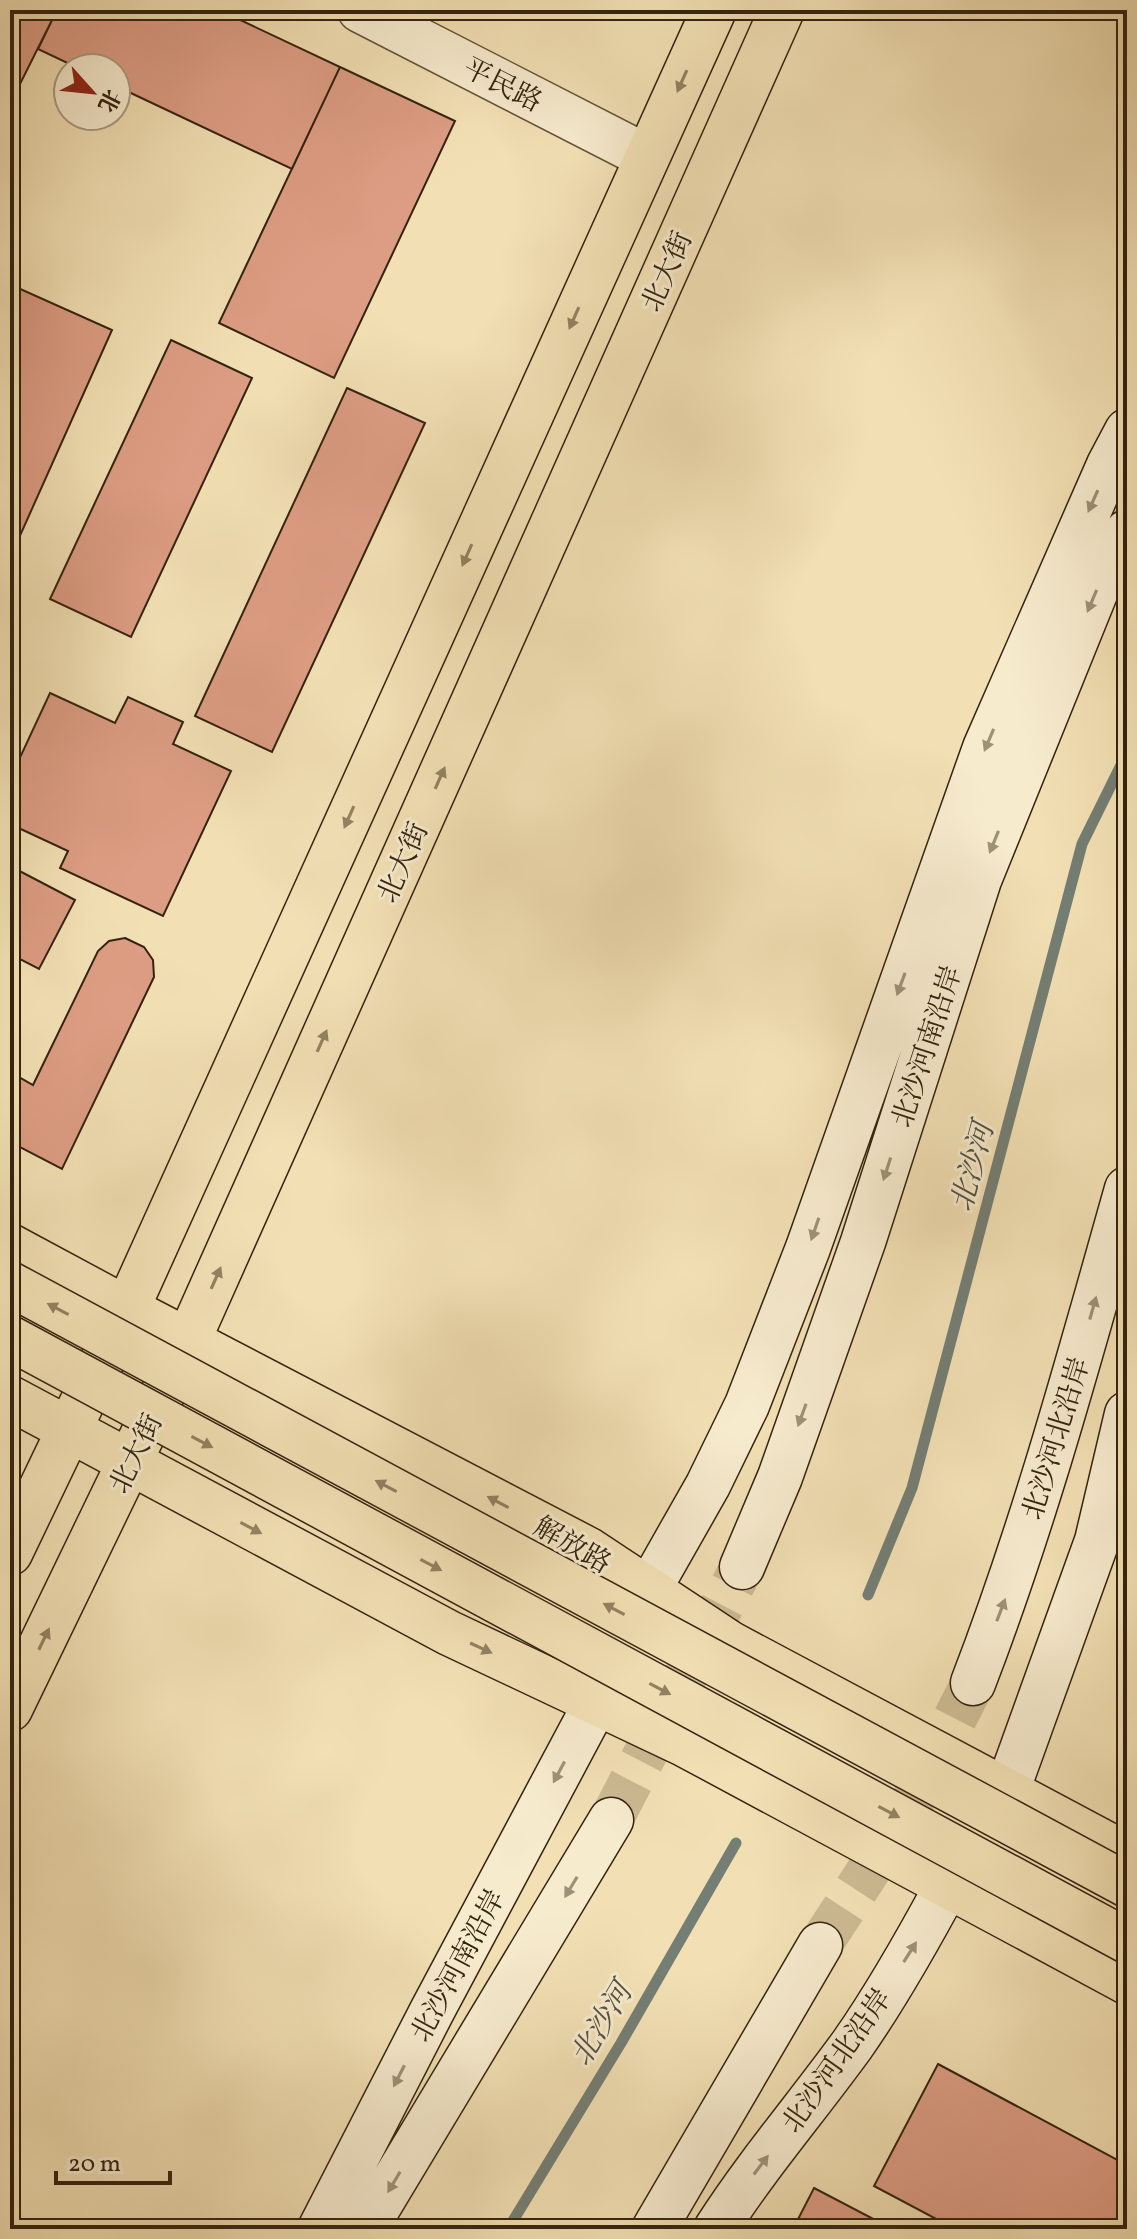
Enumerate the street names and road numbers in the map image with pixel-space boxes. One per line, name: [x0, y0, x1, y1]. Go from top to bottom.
street label: 平民路: [456, 50, 548, 123]
street label: 北大街: [633, 226, 703, 318]
street label: 北大街: [369, 817, 439, 909]
street label: 北沙河南沿岸: [884, 961, 973, 1133]
street label: 北沙河北沿岸: [1014, 1353, 1101, 1525]
street label: 北大街: [101, 1408, 173, 1500]
street label: 解放路: [526, 1508, 618, 1584]
street label: 北沙河南沿岸: [403, 1883, 516, 2050]
street label: 北沙河北沿岸: [774, 1981, 902, 2141]

